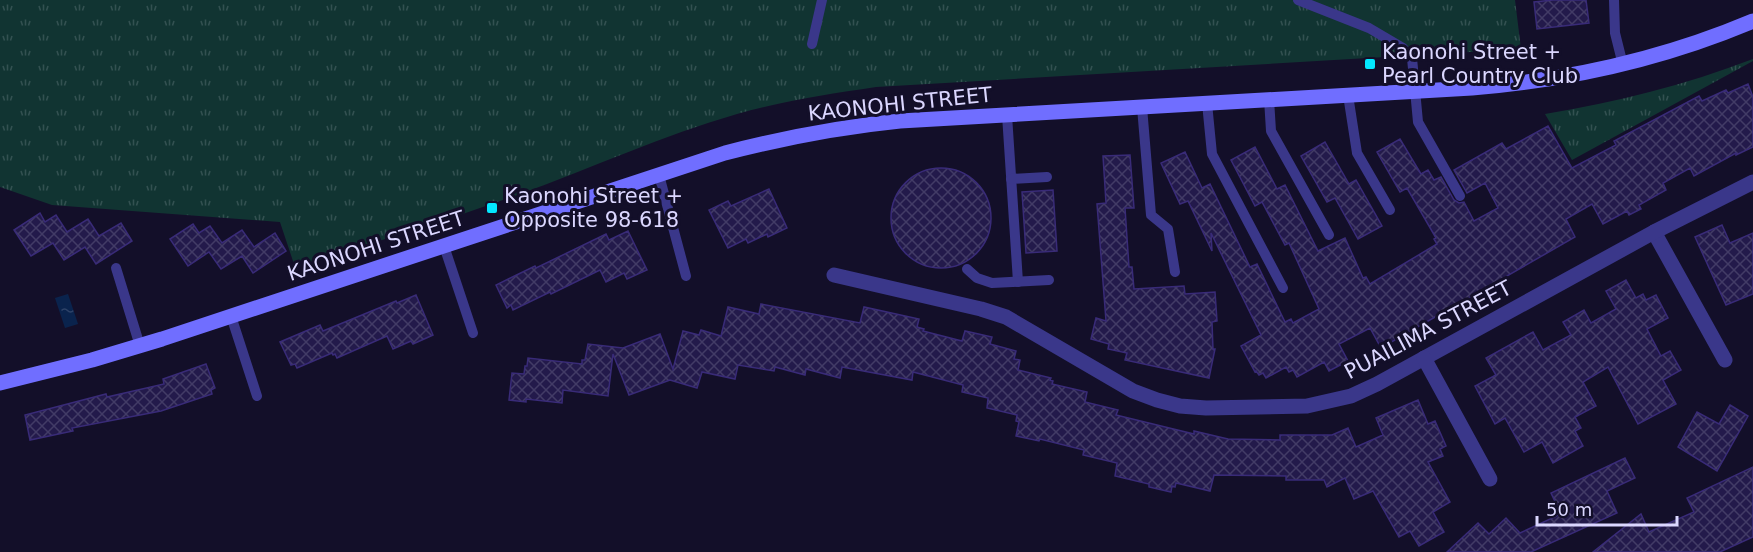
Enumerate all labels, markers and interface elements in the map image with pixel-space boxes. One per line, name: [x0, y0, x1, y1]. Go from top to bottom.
place label: Kaonohi Street + Pearl Country Club: [1382, 40, 1578, 88]
marker: Kaonohi Street + Pearl Country Club: [1363, 57, 1377, 71]
street label: KAONOHI STREET: [807, 82, 993, 126]
place label: Kaonohi Street + Opposite 98-618: [504, 184, 683, 232]
marker: Kaonohi Street + Opposite 98-618: [485, 201, 499, 215]
street label: KAONOHI STREET: [284, 206, 468, 286]
street label: PUAILIMA STREET: [1340, 276, 1516, 384]
scale bar: [1537, 489, 1676, 527]
text: 50 m: [1546, 499, 1592, 520]

